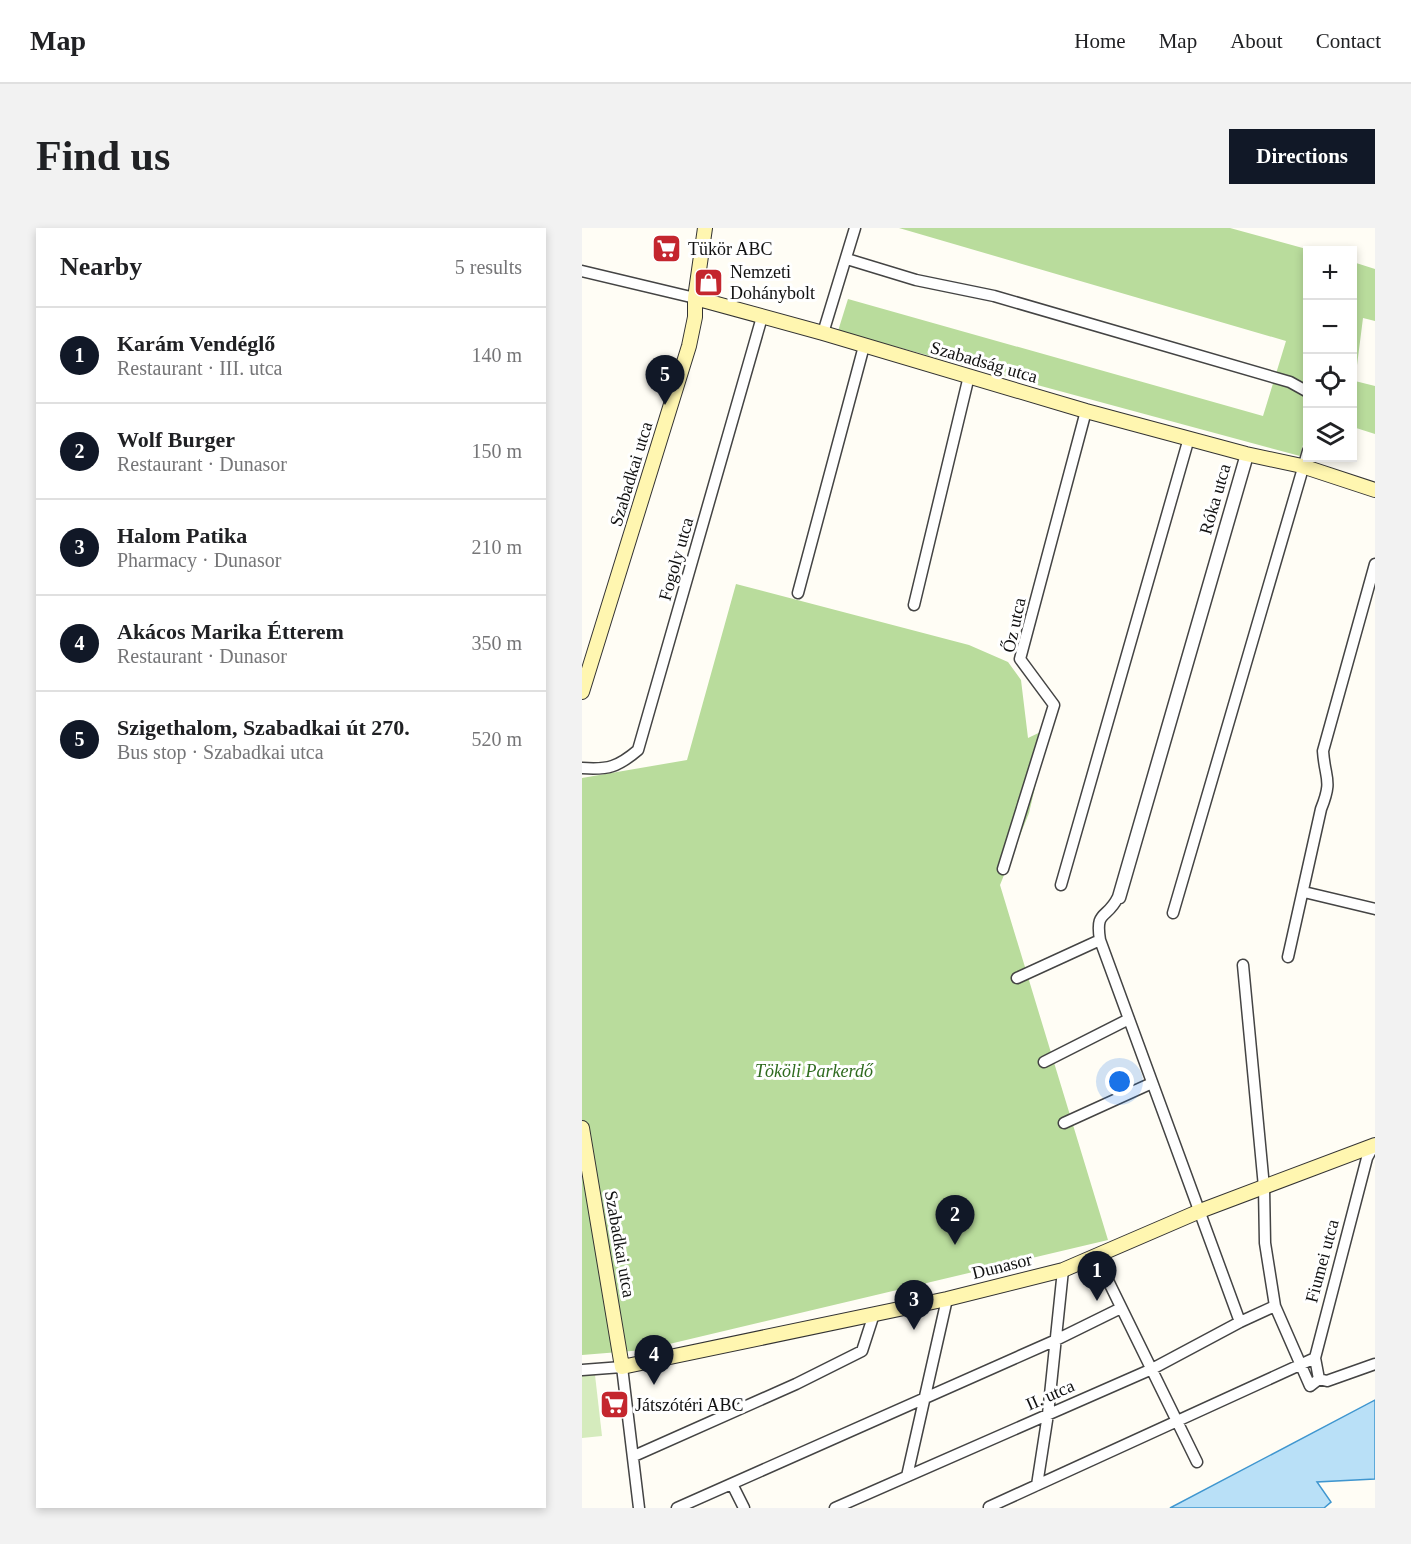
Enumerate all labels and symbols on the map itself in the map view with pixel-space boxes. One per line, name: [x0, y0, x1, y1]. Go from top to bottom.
supermarket icon: Tükör ABC: [651, 233, 683, 265]
place label: Tükör ABC: [688, 239, 773, 259]
place label: Nemzeti Dohánybolt: [730, 262, 815, 303]
shop icon: Nemzeti Dohánybolt: [693, 266, 725, 298]
street label: Szabadság utca: [928, 337, 1040, 387]
pin: 5: [646, 356, 685, 405]
street label: Szabadkai utca: [606, 419, 656, 529]
street label: Róka utca: [1195, 461, 1235, 537]
street label: Fogoly utca: [655, 515, 697, 603]
street label: Őz utca: [997, 596, 1030, 654]
park label: Tököli Parkerdő: [755, 1061, 874, 1081]
your location: [1105, 1067, 1134, 1096]
street label: Szabadkai utca: [601, 1189, 639, 1299]
pin: 2: [936, 1196, 974, 1245]
street label: Fiumei utca: [1301, 1217, 1343, 1305]
street label: Dunasor: [970, 1249, 1034, 1283]
pin: 1: [1078, 1252, 1116, 1301]
pin: 3: [894, 1280, 934, 1330]
pin: 4: [634, 1336, 674, 1385]
street label: II. utca: [1023, 1375, 1077, 1415]
supermarket icon: Játszótéri ABC: [598, 1389, 630, 1421]
place label: Játszótéri ABC: [635, 1395, 744, 1415]

